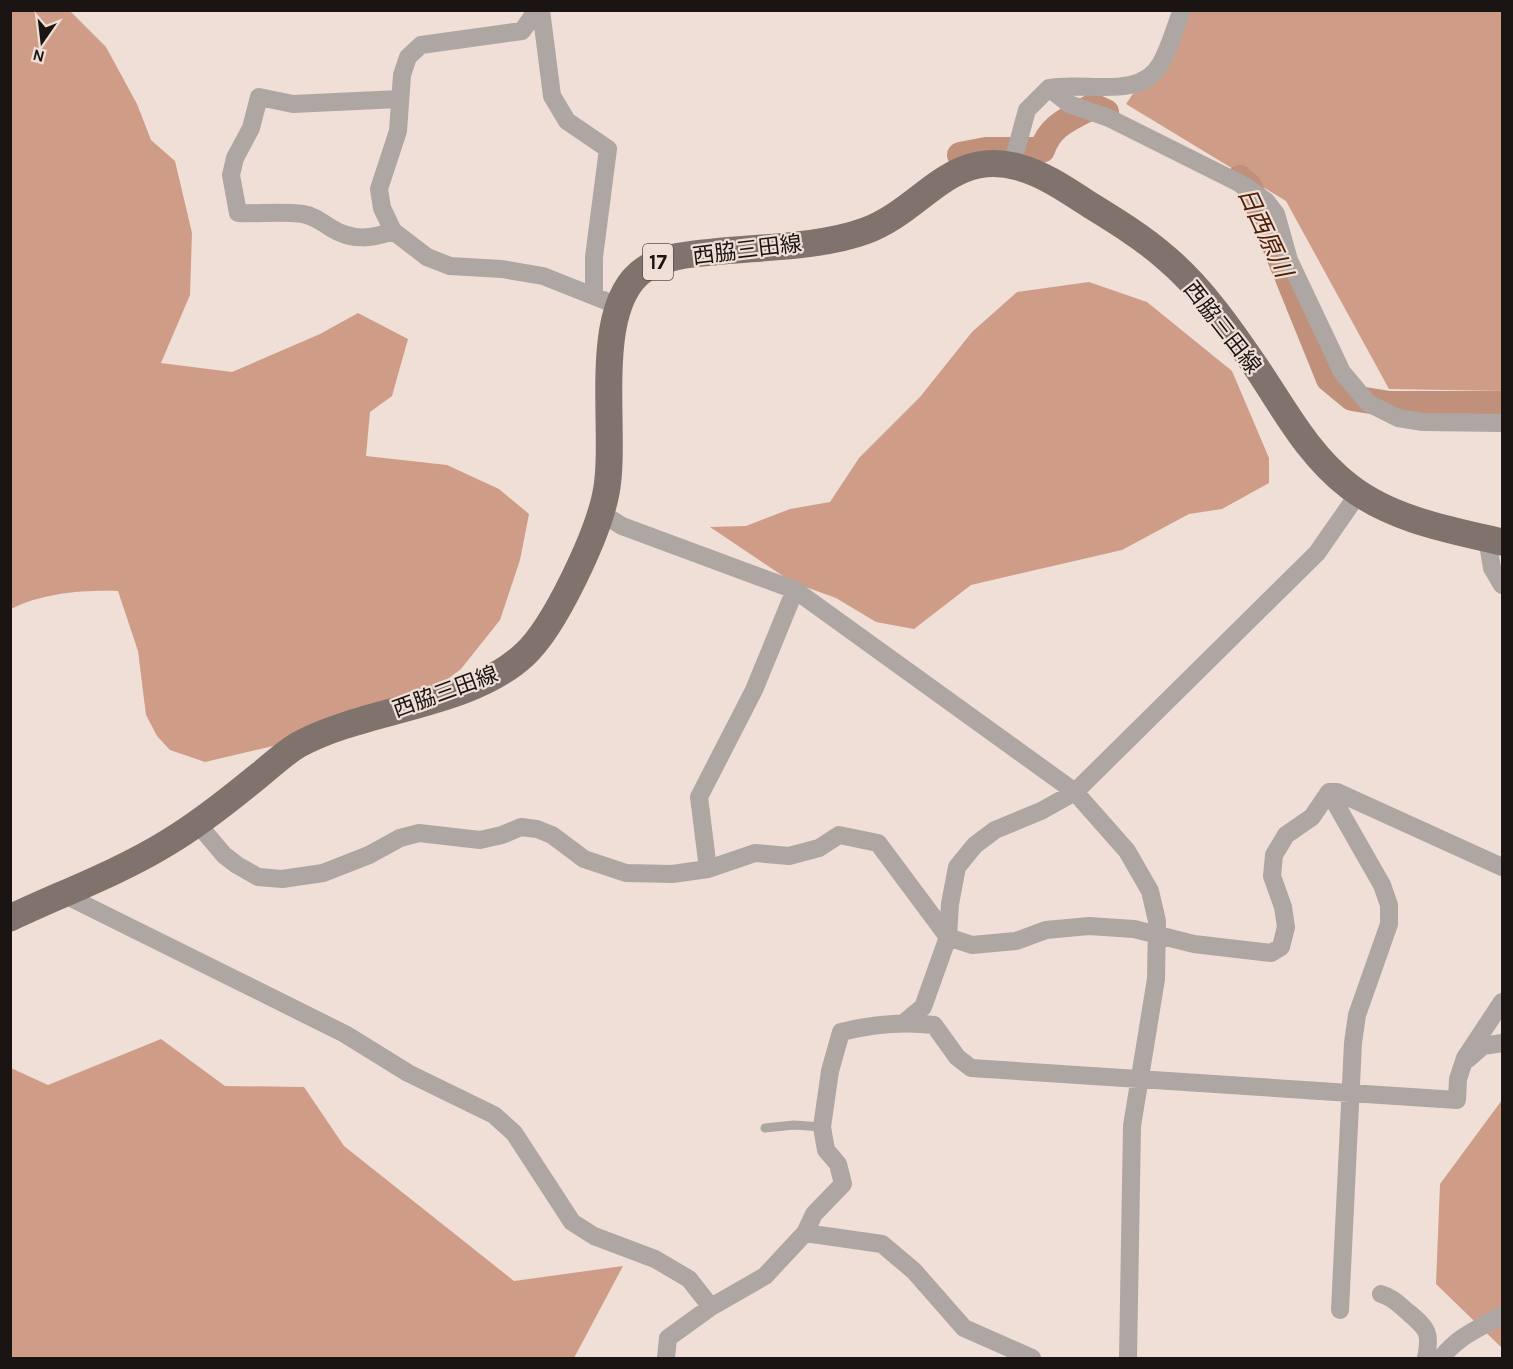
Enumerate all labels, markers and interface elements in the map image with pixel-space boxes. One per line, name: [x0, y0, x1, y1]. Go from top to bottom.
north arrow: [12, 12, 72, 72]
text: N: [31, 45, 46, 67]
water label: 日西原川: [1232, 183, 1299, 284]
street label: 西脇三田線: [691, 230, 803, 270]
road number: 17: [643, 244, 673, 280]
street label: 西脇三田線: [1178, 276, 1266, 379]
street label: 西脇三田線: [389, 661, 501, 723]

